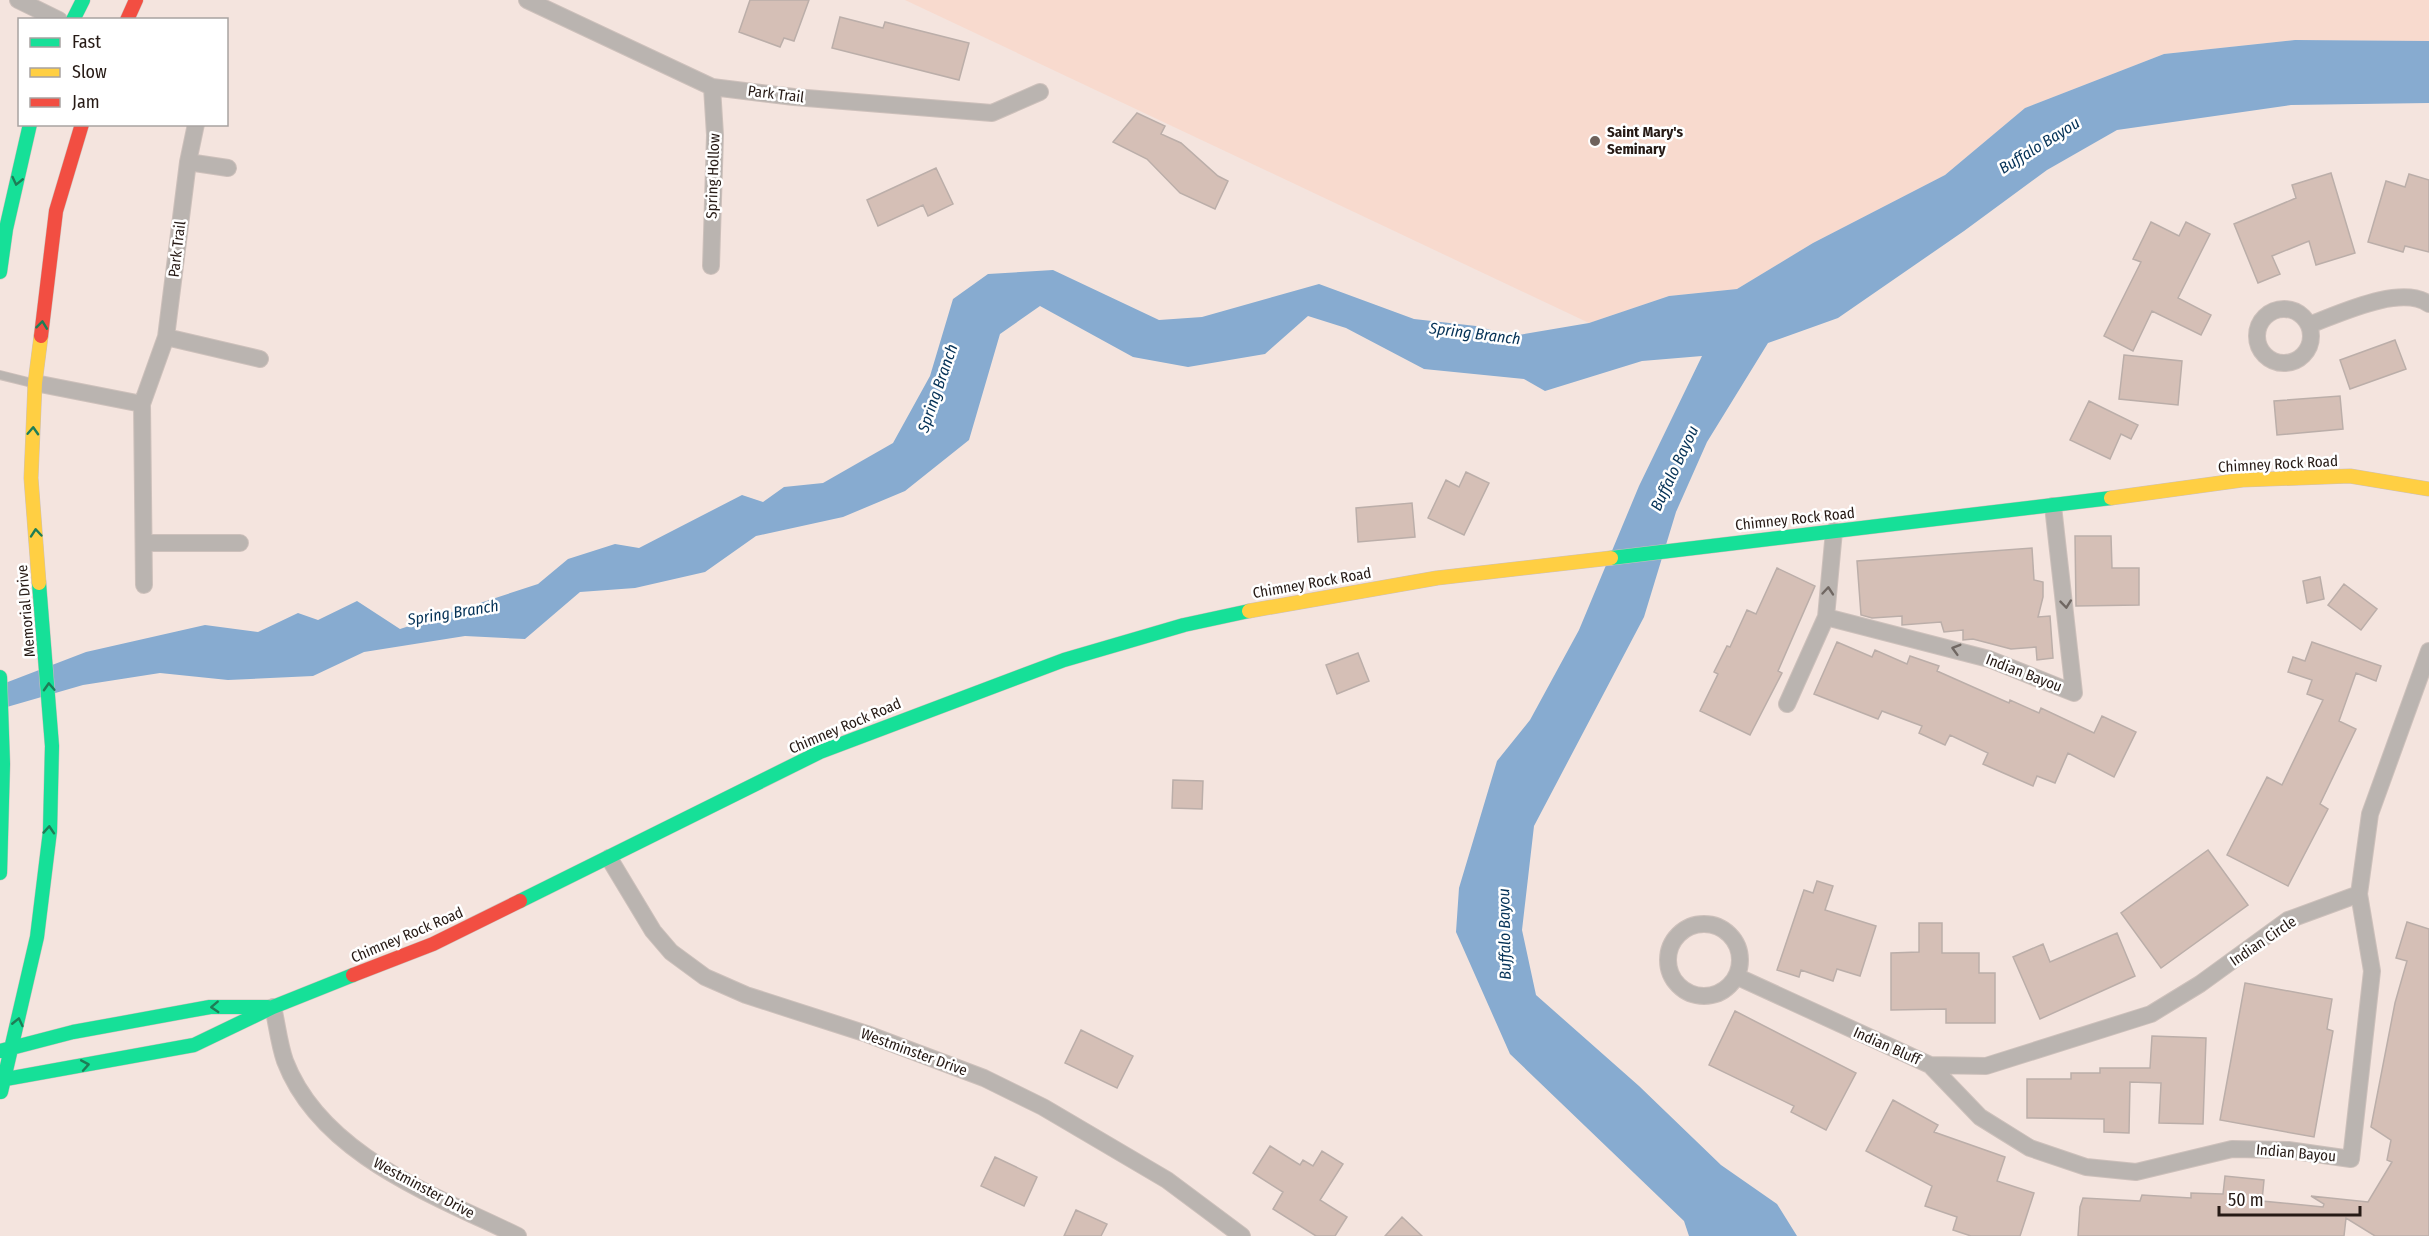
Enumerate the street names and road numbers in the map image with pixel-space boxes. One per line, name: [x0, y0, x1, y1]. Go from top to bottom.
street label: Park Trail: [747, 82, 805, 106]
street label: Spring Hollow: [703, 133, 723, 219]
street label: Park Trail: [165, 220, 189, 278]
street label: Chimney Rock Road: [2218, 452, 2338, 476]
street label: Chimney Rock Road: [1734, 504, 1856, 534]
street label: Memorial Drive: [13, 564, 39, 658]
street label: Chimney Rock Road: [1251, 564, 1373, 602]
street label: Indian Bayou: [1983, 650, 2065, 696]
street label: Chimney Rock Road: [786, 694, 904, 758]
street label: Chimney Rock Road: [348, 903, 466, 967]
street label: Indian Circle: [2226, 912, 2300, 970]
street label: Indian Bluff: [1851, 1023, 1925, 1069]
street label: Westminster Drive: [858, 1024, 970, 1080]
street label: Indian Bayou: [2255, 1141, 2337, 1165]
street label: Westminster Drive: [370, 1154, 478, 1222]

